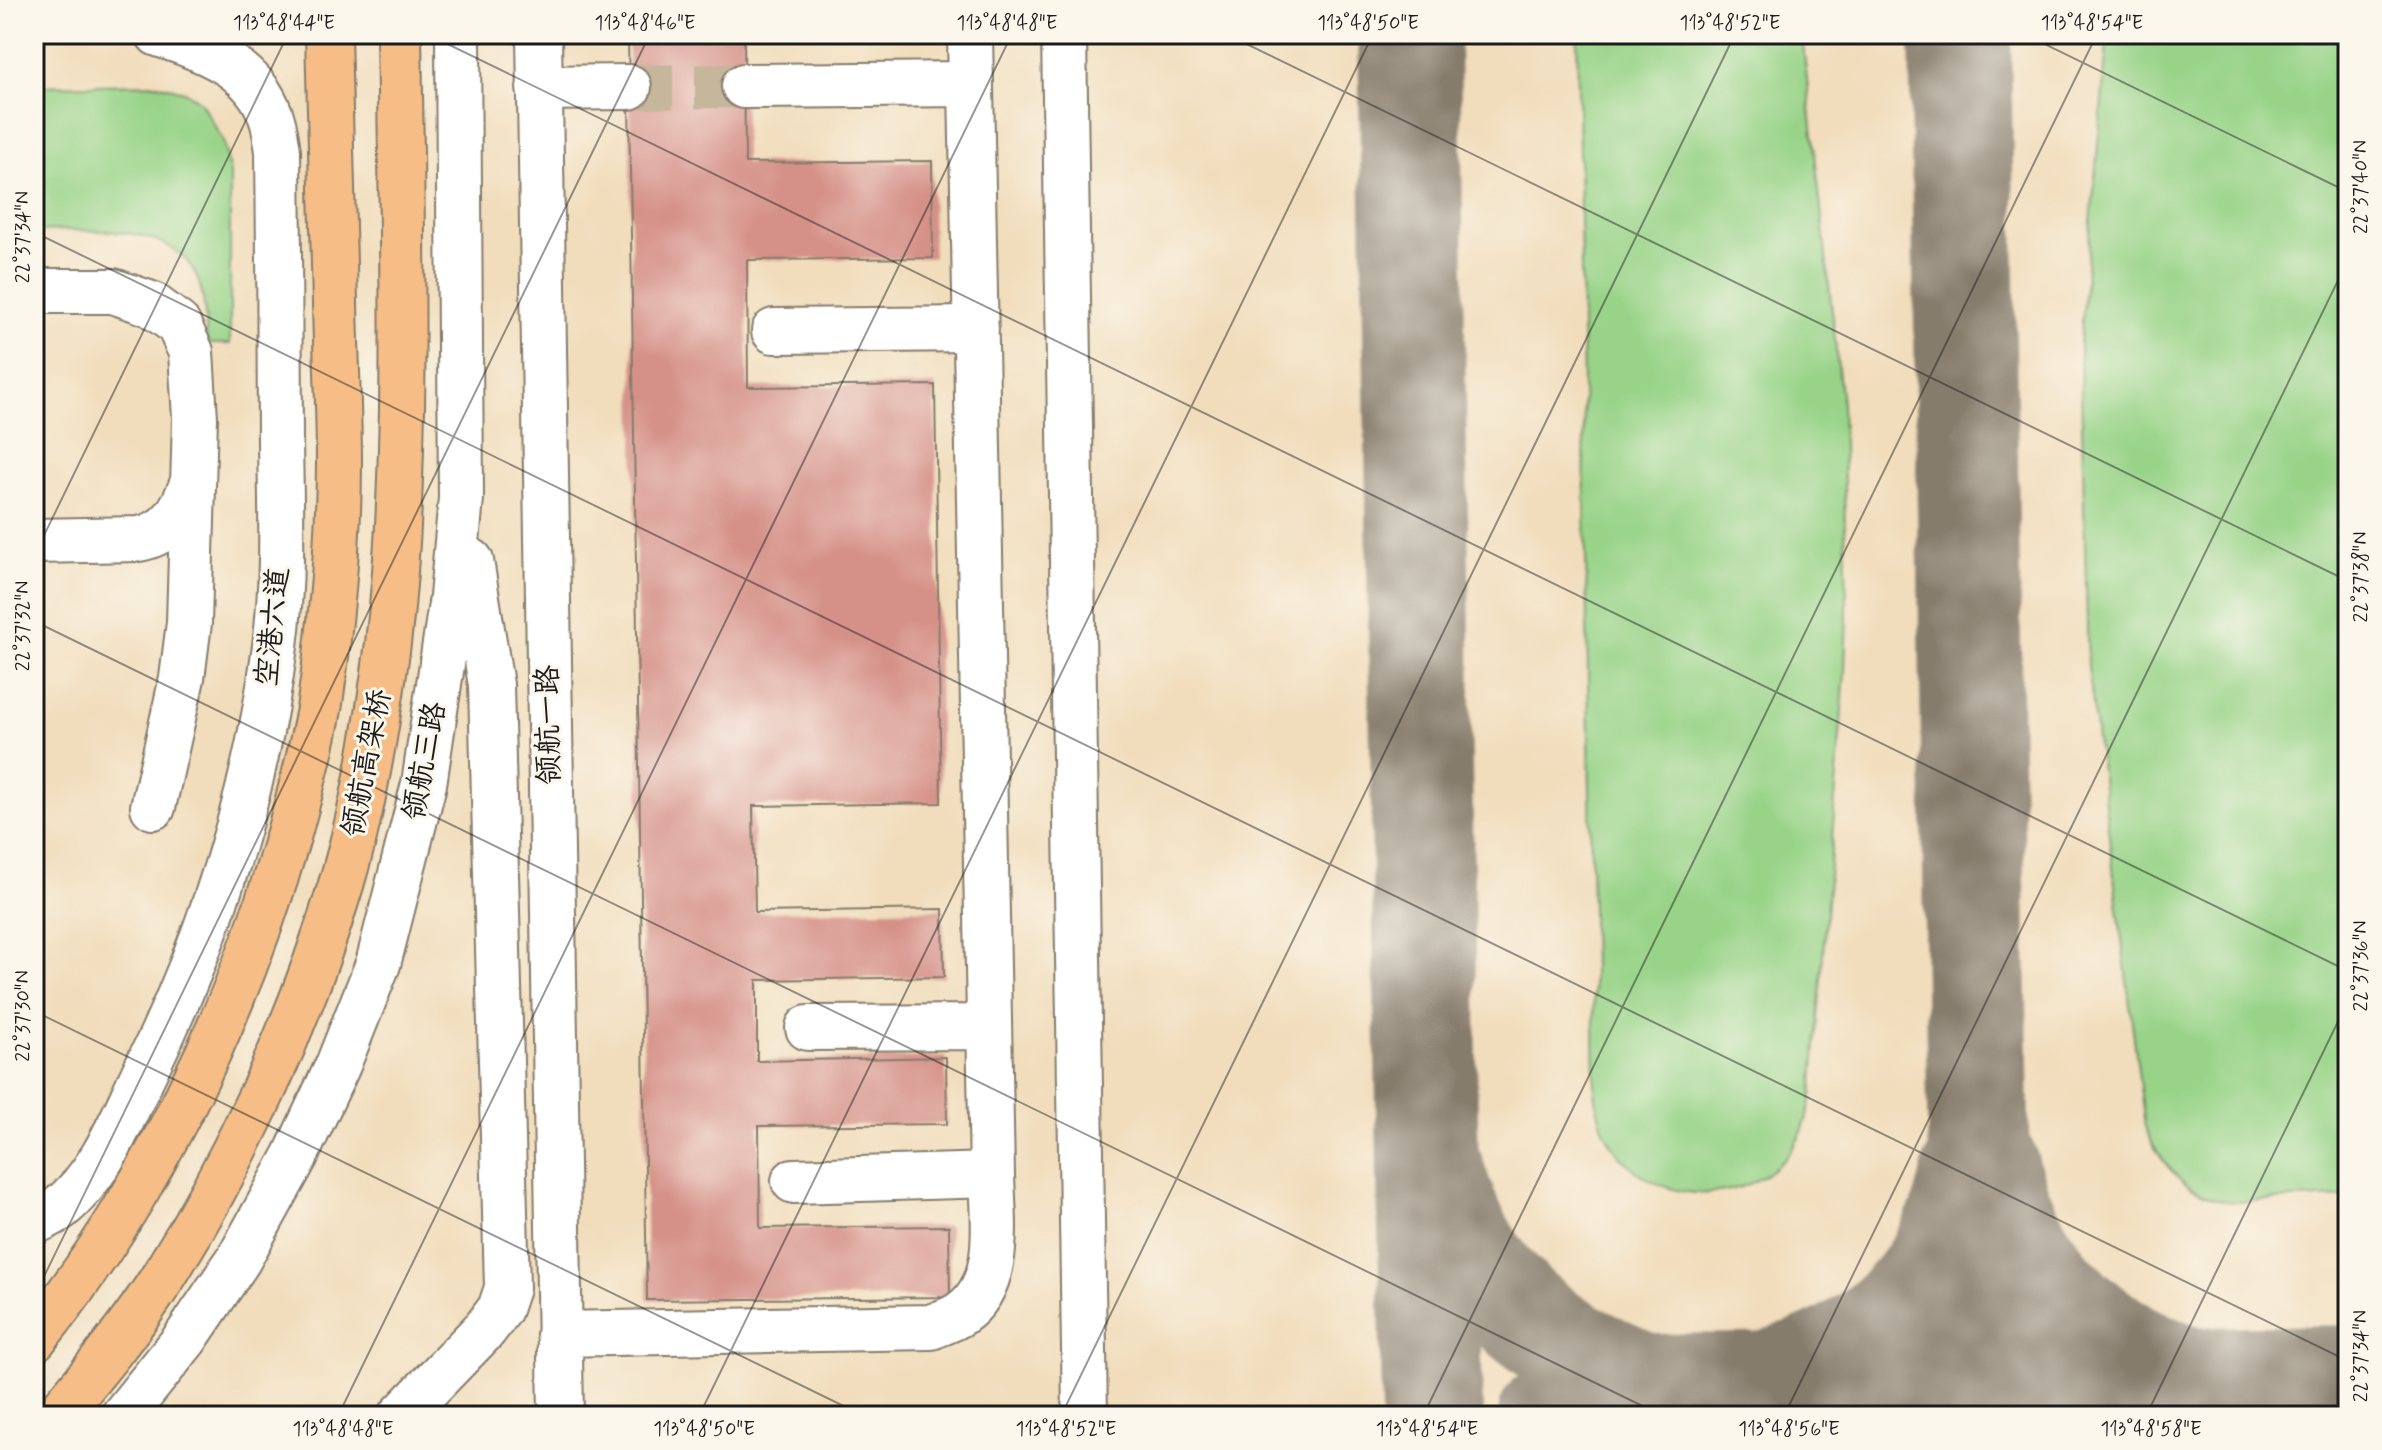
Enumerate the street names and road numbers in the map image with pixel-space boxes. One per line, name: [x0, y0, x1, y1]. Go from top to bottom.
street label: 空港六道: [247, 565, 299, 689]
street label: 领航一路: [528, 665, 570, 785]
street label: 领航高架桥: [334, 686, 400, 840]
street label: 领航三路: [394, 698, 456, 824]

